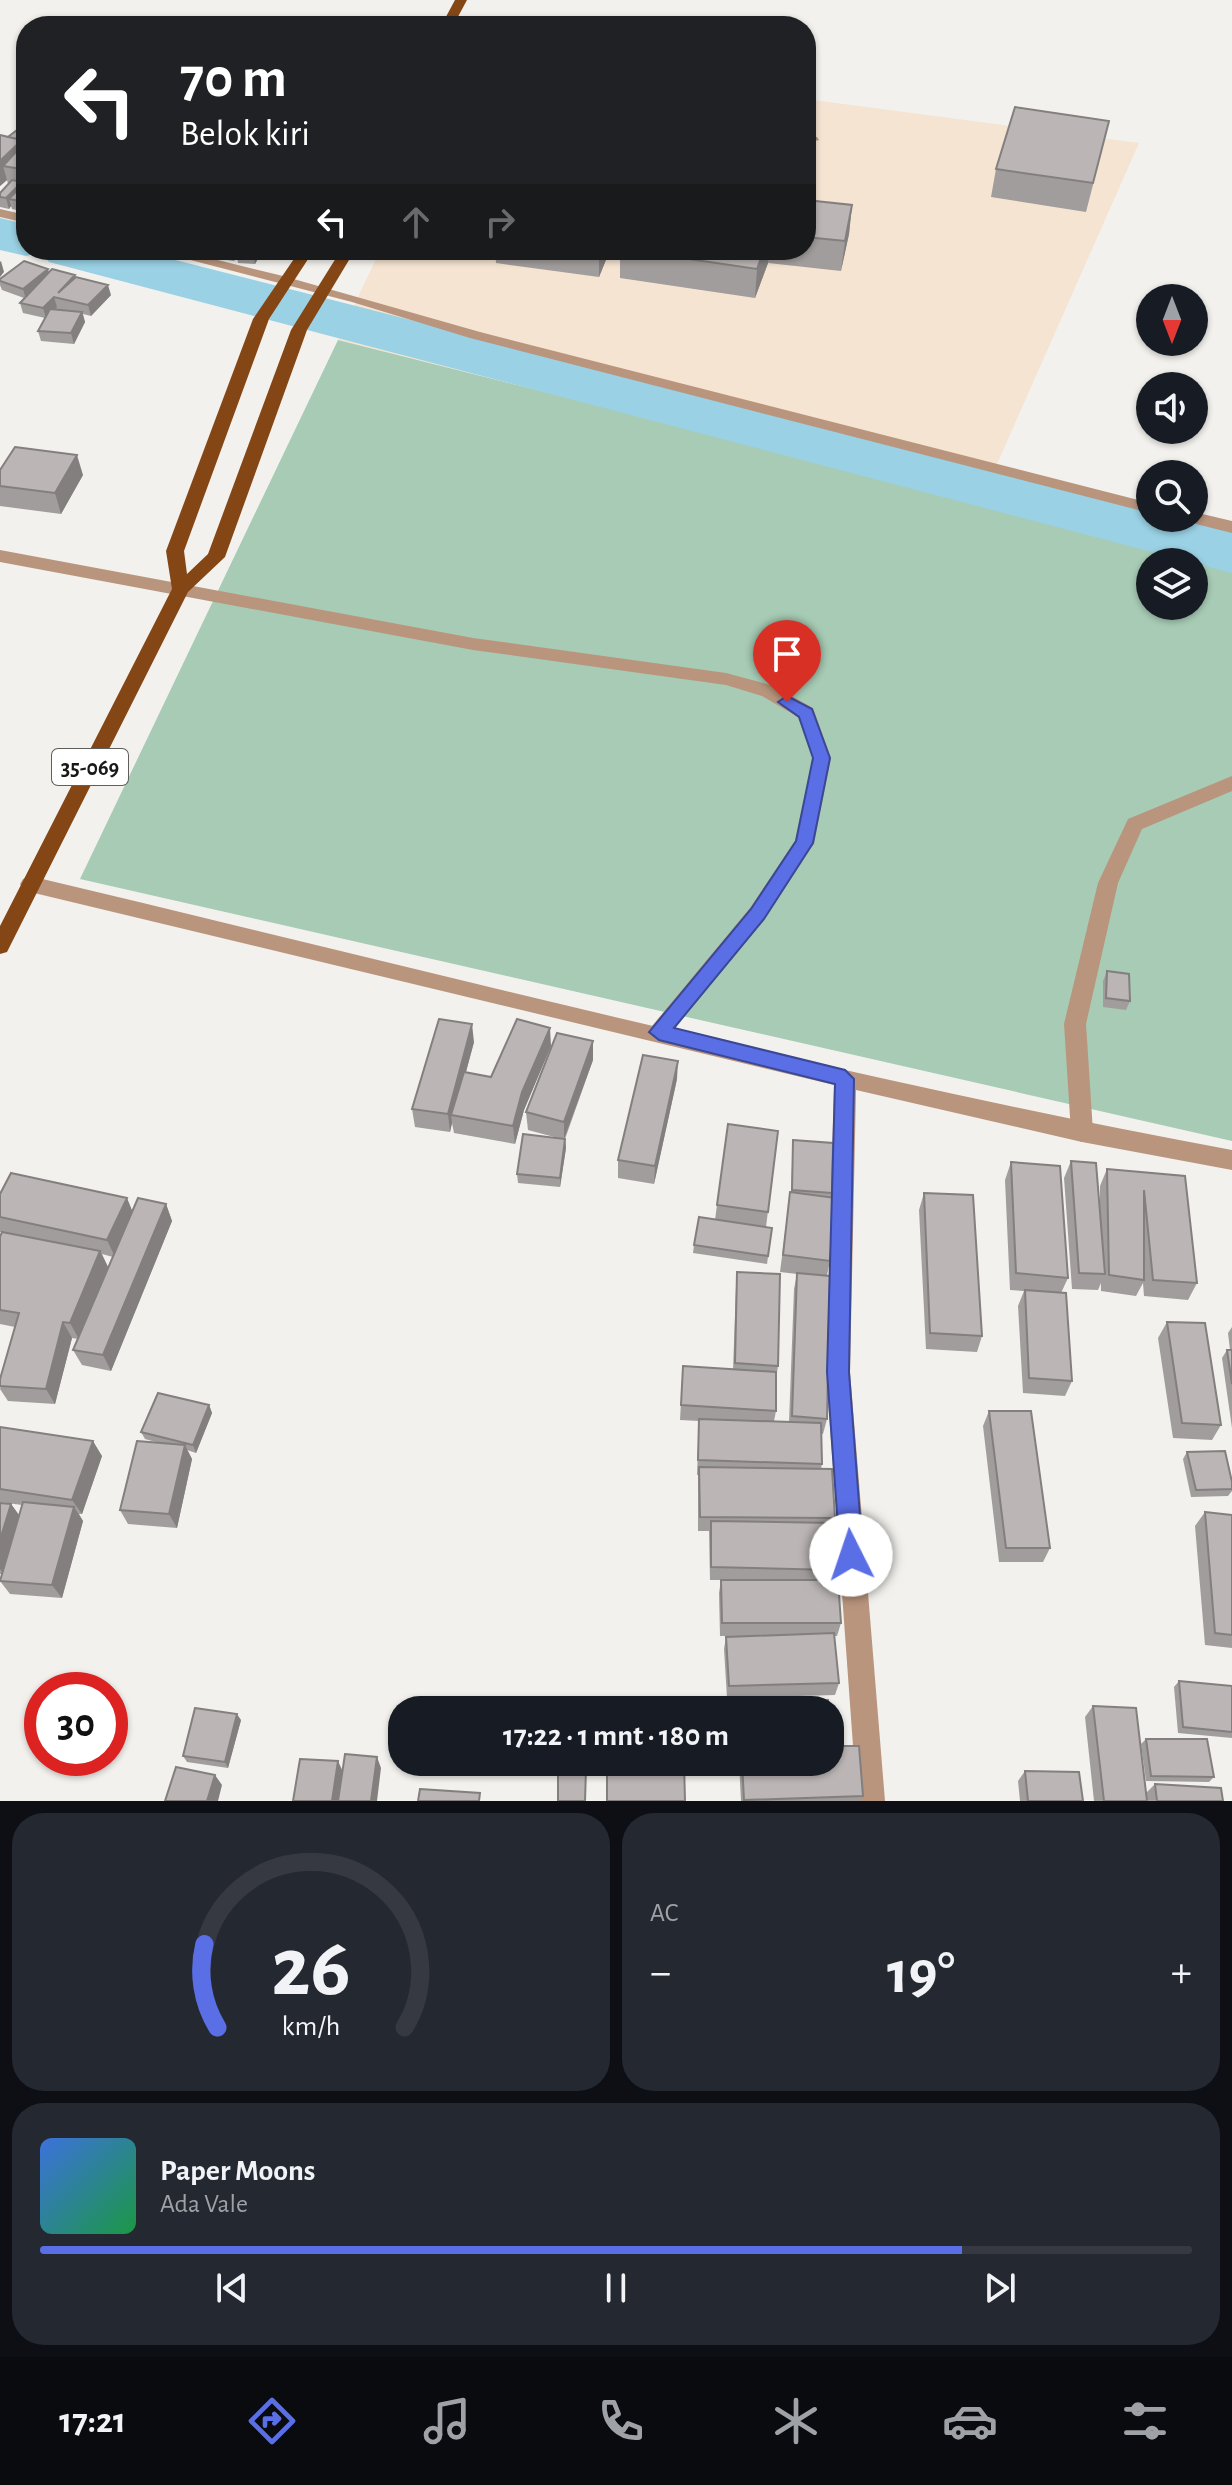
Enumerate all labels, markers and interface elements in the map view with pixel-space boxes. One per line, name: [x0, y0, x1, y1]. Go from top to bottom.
icon: left: [48, 48, 152, 152]
text: 70 m: [180, 51, 287, 107]
text: Belok kiri: [180, 116, 310, 152]
icon: left: [310, 200, 354, 244]
icon: ahead: [394, 200, 438, 244]
icon: right: [478, 200, 522, 244]
north arrow: [1136, 284, 1208, 356]
map controls: [1136, 284, 1208, 620]
button: sound: [1136, 372, 1208, 444]
button: search: [1136, 460, 1208, 532]
button: layers: [1136, 548, 1208, 620]
pin: [753, 620, 821, 702]
icon: arrive: [765, 632, 809, 676]
road number: 35-069: [52, 749, 128, 785]
position arrow: [809, 1513, 893, 1597]
speed limit sign: 30: [24, 1672, 128, 1776]
text: 17:22 · 1 mnt · 180 m: [503, 1721, 729, 1751]
text: AC: [650, 1900, 678, 1926]
text: 26: [271, 1927, 351, 2011]
text: 19°: [887, 1944, 955, 2004]
text: −: [650, 1951, 671, 1995]
text: +: [1171, 1951, 1192, 1995]
text: km/h: [282, 2012, 340, 2041]
text: Paper Moons: [160, 2156, 315, 2186]
text: Ada Vale: [160, 2191, 248, 2217]
icon: previous: [210, 2266, 254, 2310]
icon: pause: [594, 2266, 638, 2310]
icon: next: [978, 2266, 1022, 2310]
icon: directions: [244, 2393, 300, 2449]
icon: music: [419, 2393, 475, 2449]
icon: phone: [593, 2393, 649, 2449]
icon: climate: [768, 2393, 824, 2449]
icon: car: [942, 2393, 998, 2449]
icon: filters: [1117, 2393, 1173, 2449]
text: 17:21: [59, 2403, 126, 2439]

